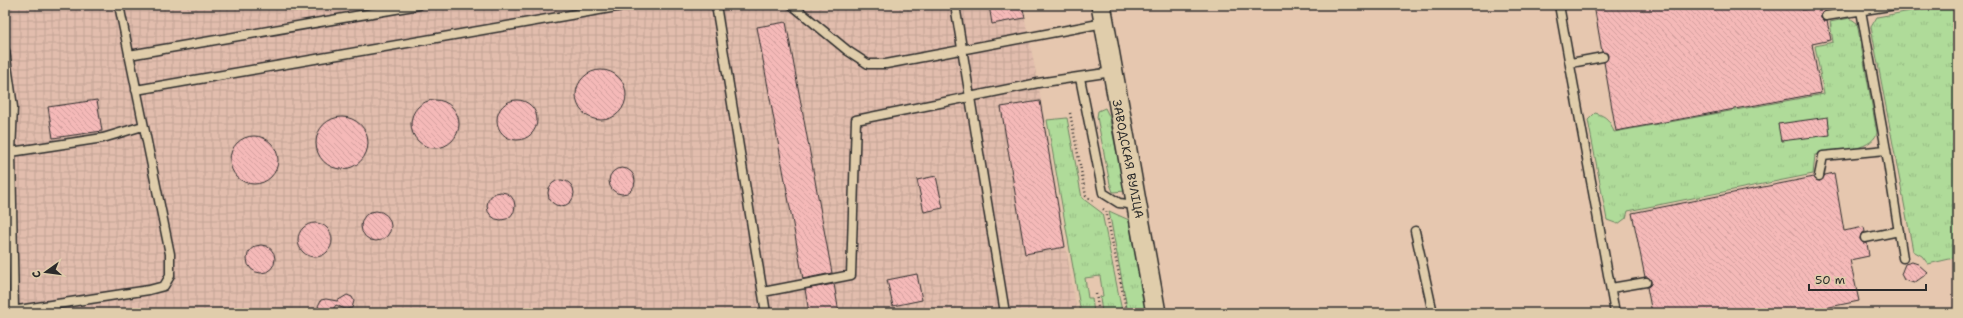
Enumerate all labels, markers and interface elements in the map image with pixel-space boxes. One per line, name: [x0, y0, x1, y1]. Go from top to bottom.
street label: ЗАВОДСКАЯ ВУЛІЦА: [1109, 98, 1147, 220]
north arrow: [26, 252, 66, 292]
scale bar: [1809, 266, 1926, 292]
text: С: [29, 269, 45, 279]
text: 50 m: [1815, 272, 1845, 288]

